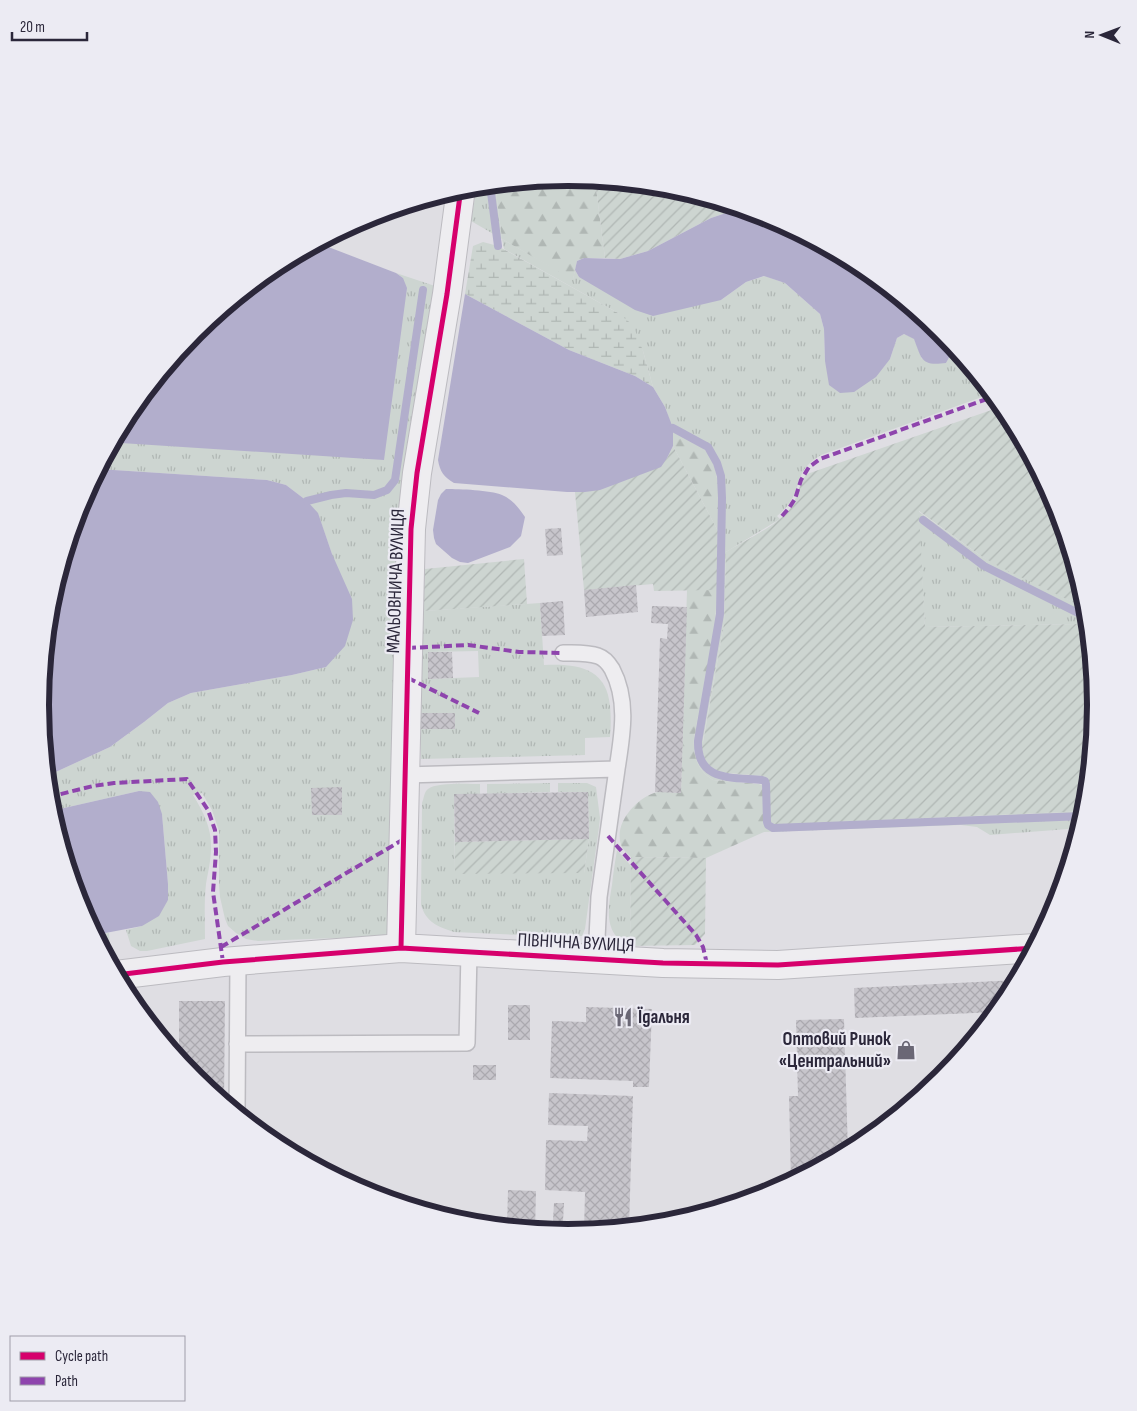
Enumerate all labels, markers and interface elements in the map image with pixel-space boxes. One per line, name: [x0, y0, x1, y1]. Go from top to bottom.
scale bar: [12, 10, 88, 42]
north arrow: [1077, 10, 1127, 60]
text: 20 m: [20, 18, 45, 37]
text: N: [1081, 31, 1098, 39]
street label: МАЛЬОВНИЧА ВУЛИЦЯ: [382, 508, 410, 654]
street label: ПІВНІЧНА ВУЛИЦЯ: [517, 928, 635, 958]
restaurant icon: Їдальня: [612, 1006, 634, 1028]
place label: Їдальня: [637, 1006, 690, 1029]
place label: Оптовий Ринок «Центральний»: [779, 1028, 891, 1073]
shop icon: Оптовий Ринок «Центральний»: [895, 1039, 917, 1061]
legend: [10, 1336, 185, 1401]
text: Cycle path: [55, 1347, 108, 1366]
text: Path: [55, 1372, 78, 1391]

